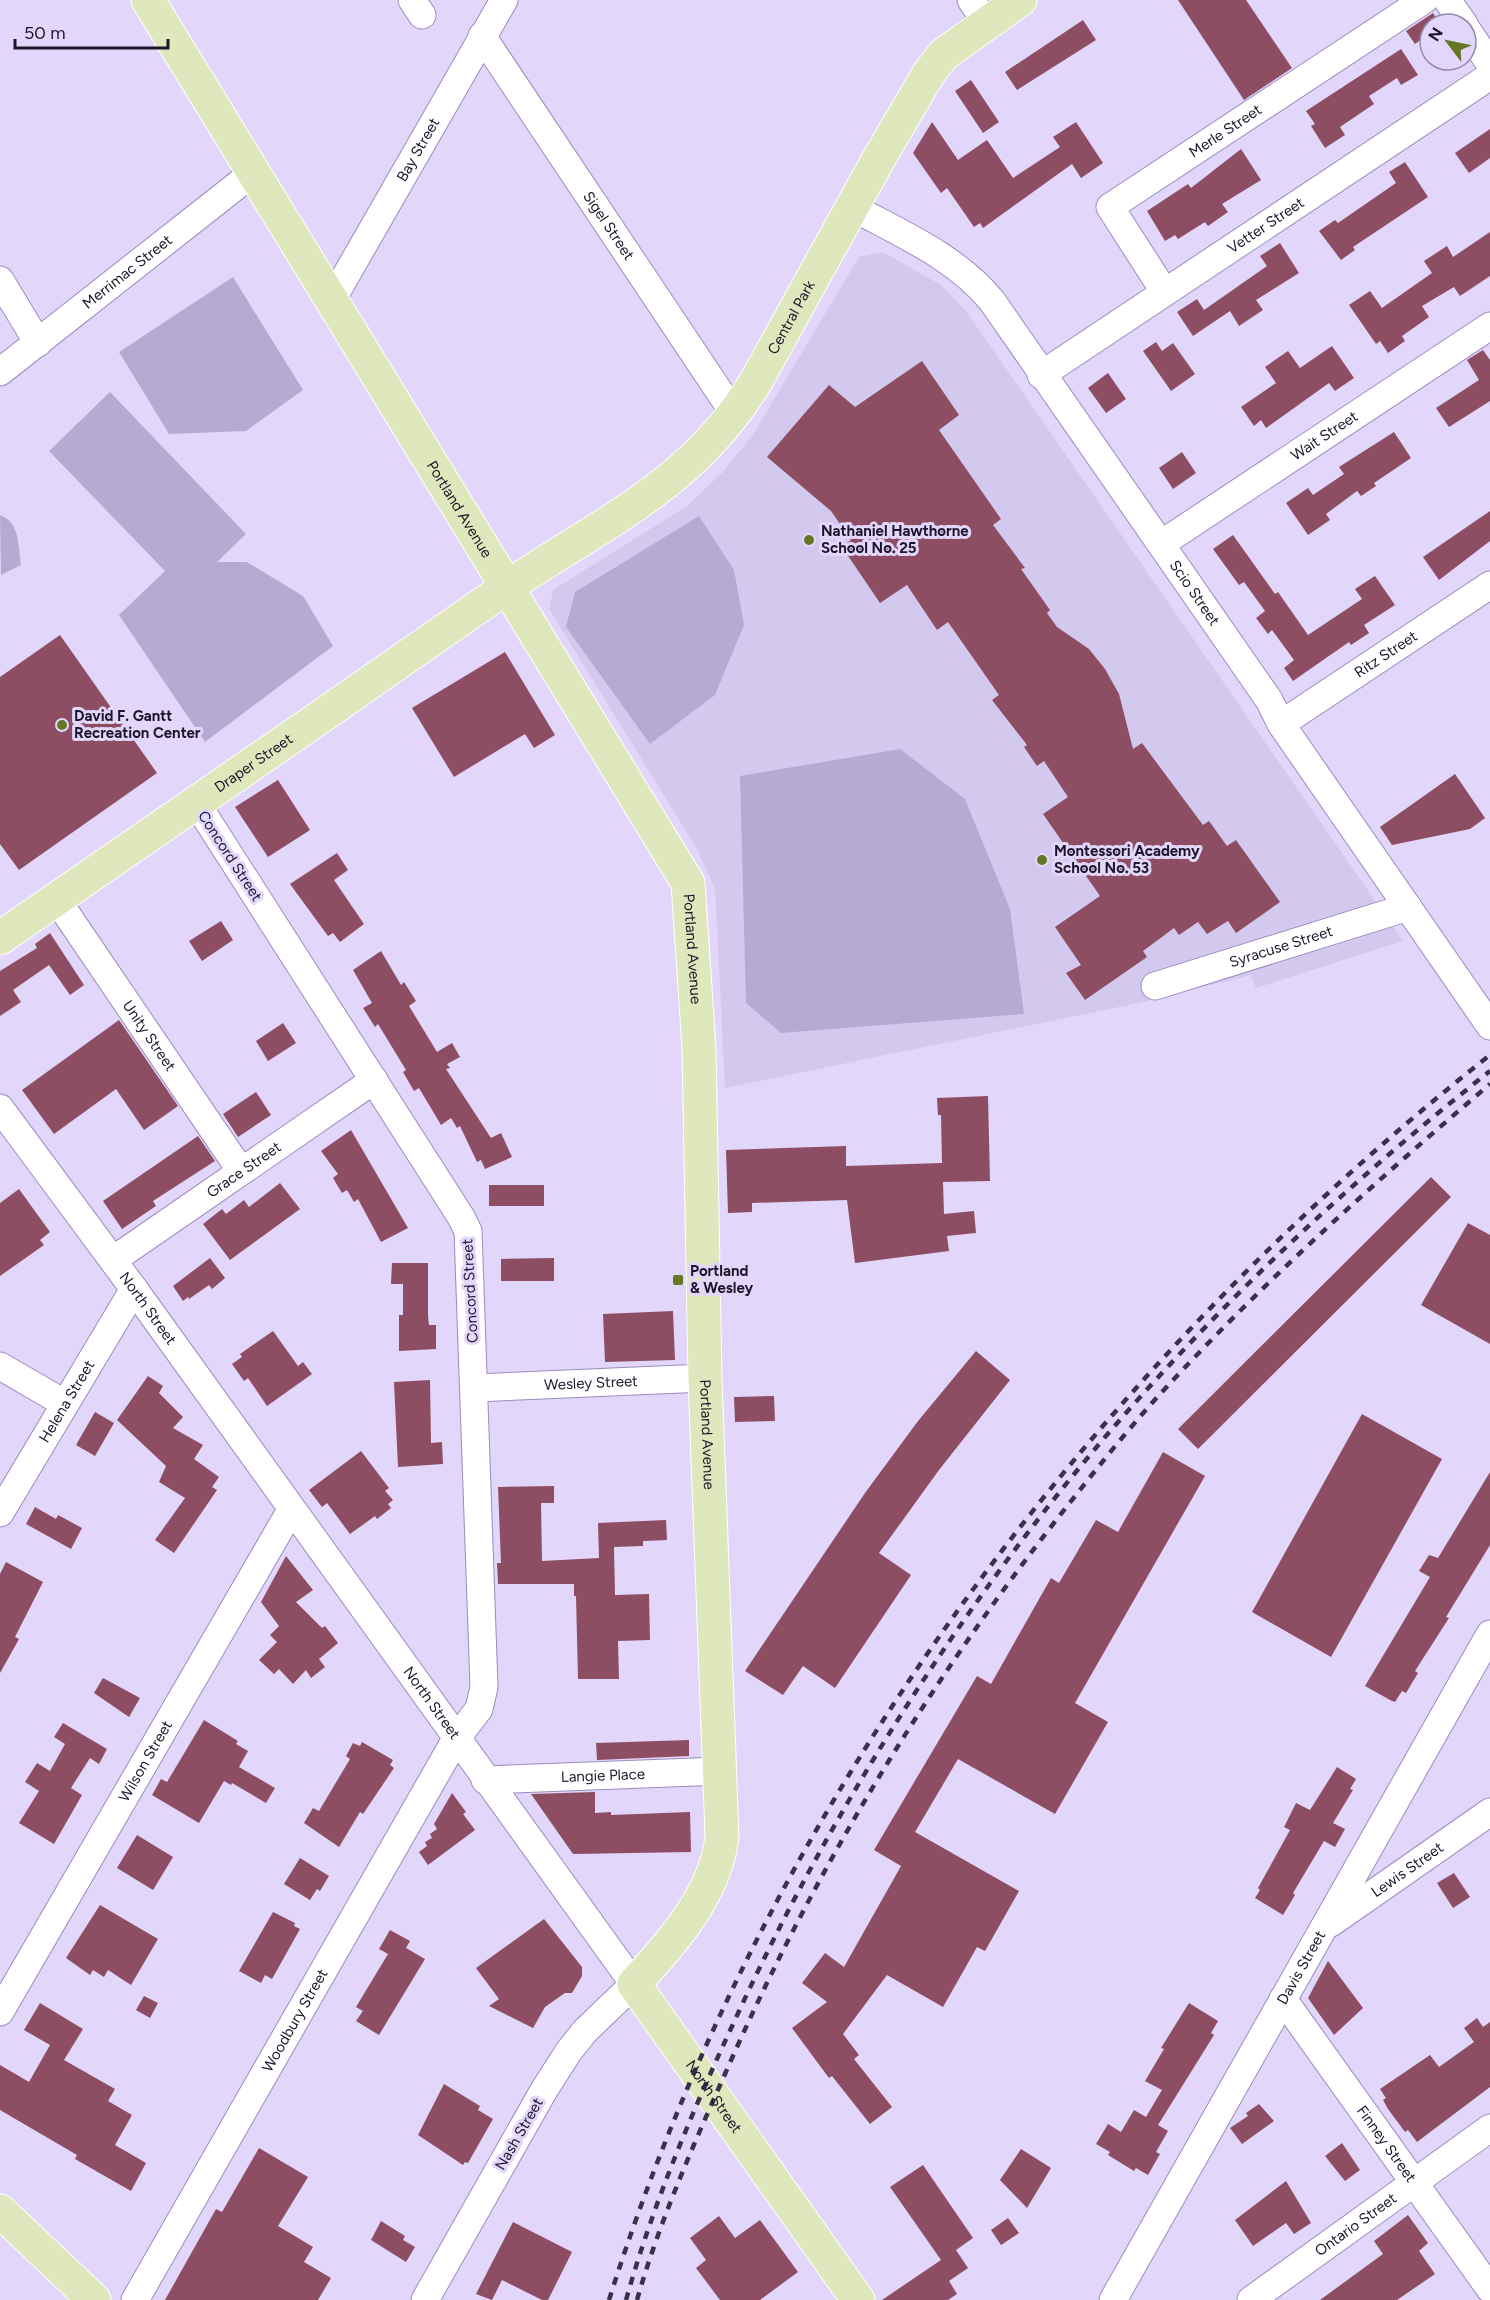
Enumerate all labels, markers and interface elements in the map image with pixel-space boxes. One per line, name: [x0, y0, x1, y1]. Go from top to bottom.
scale bar: [15, 12, 168, 50]
north arrow: [1418, 12, 1478, 72]
text: 50 m: [24, 22, 66, 44]
text: N: [1424, 24, 1447, 45]
street label: Merle Street: [1186, 100, 1265, 161]
street label: Bay Street: [393, 114, 444, 185]
street label: Sigel Street: [579, 188, 638, 264]
street label: Vetter Street: [1224, 193, 1308, 257]
street label: Merrimac Street: [79, 231, 176, 313]
street label: Central Park: [764, 277, 819, 357]
street label: Wait Street: [1288, 407, 1361, 464]
street label: Portland Avenue: [423, 457, 496, 561]
place label: Nathaniel Hawthorne School No. 25: [821, 522, 969, 557]
marker: Nathaniel Hawthorne School No. 25: [802, 533, 816, 547]
street label: Scio Street: [1166, 557, 1224, 629]
street label: Ritz Street: [1351, 627, 1421, 682]
place label: David F. Gantt Recreation Center: [74, 707, 201, 742]
marker: David F. Gantt Recreation Center: [55, 718, 69, 732]
street label: Draper Street: [211, 730, 296, 796]
street label: Concord Street: [194, 807, 266, 905]
place label: Montessori Academy School No. 53: [1054, 842, 1200, 877]
marker: Montessori Academy School No. 53: [1035, 853, 1049, 867]
street label: Portland Avenue: [680, 893, 705, 1005]
street label: Syracuse Street: [1227, 922, 1335, 971]
street label: Unity Street: [119, 997, 180, 1075]
street label: Grace Street: [203, 1138, 285, 1202]
street label: Concord Street: [458, 1238, 482, 1344]
place label: Portland & Wesley: [690, 1262, 753, 1297]
street label: North Street: [116, 1269, 180, 1348]
marker: Portland & Wesley: [671, 1273, 685, 1287]
street label: Helena Street: [35, 1357, 98, 1446]
street label: Wesley Street: [544, 1372, 639, 1394]
street label: Portland Avenue: [696, 1379, 718, 1490]
street label: North Street: [400, 1663, 464, 1743]
street label: Wilson Street: [115, 1717, 176, 1805]
street label: Langie Place: [561, 1765, 645, 1786]
street label: Lewis Street: [1368, 1838, 1447, 1901]
street label: Davis Street: [1273, 1927, 1329, 2008]
street label: Woodbury Street: [258, 1965, 332, 2075]
street label: North Street: [682, 2057, 746, 2137]
street label: Nash Street: [491, 2094, 547, 2173]
street label: Finney Street: [1353, 2102, 1420, 2186]
street label: Ontario Street: [1311, 2189, 1400, 2260]

